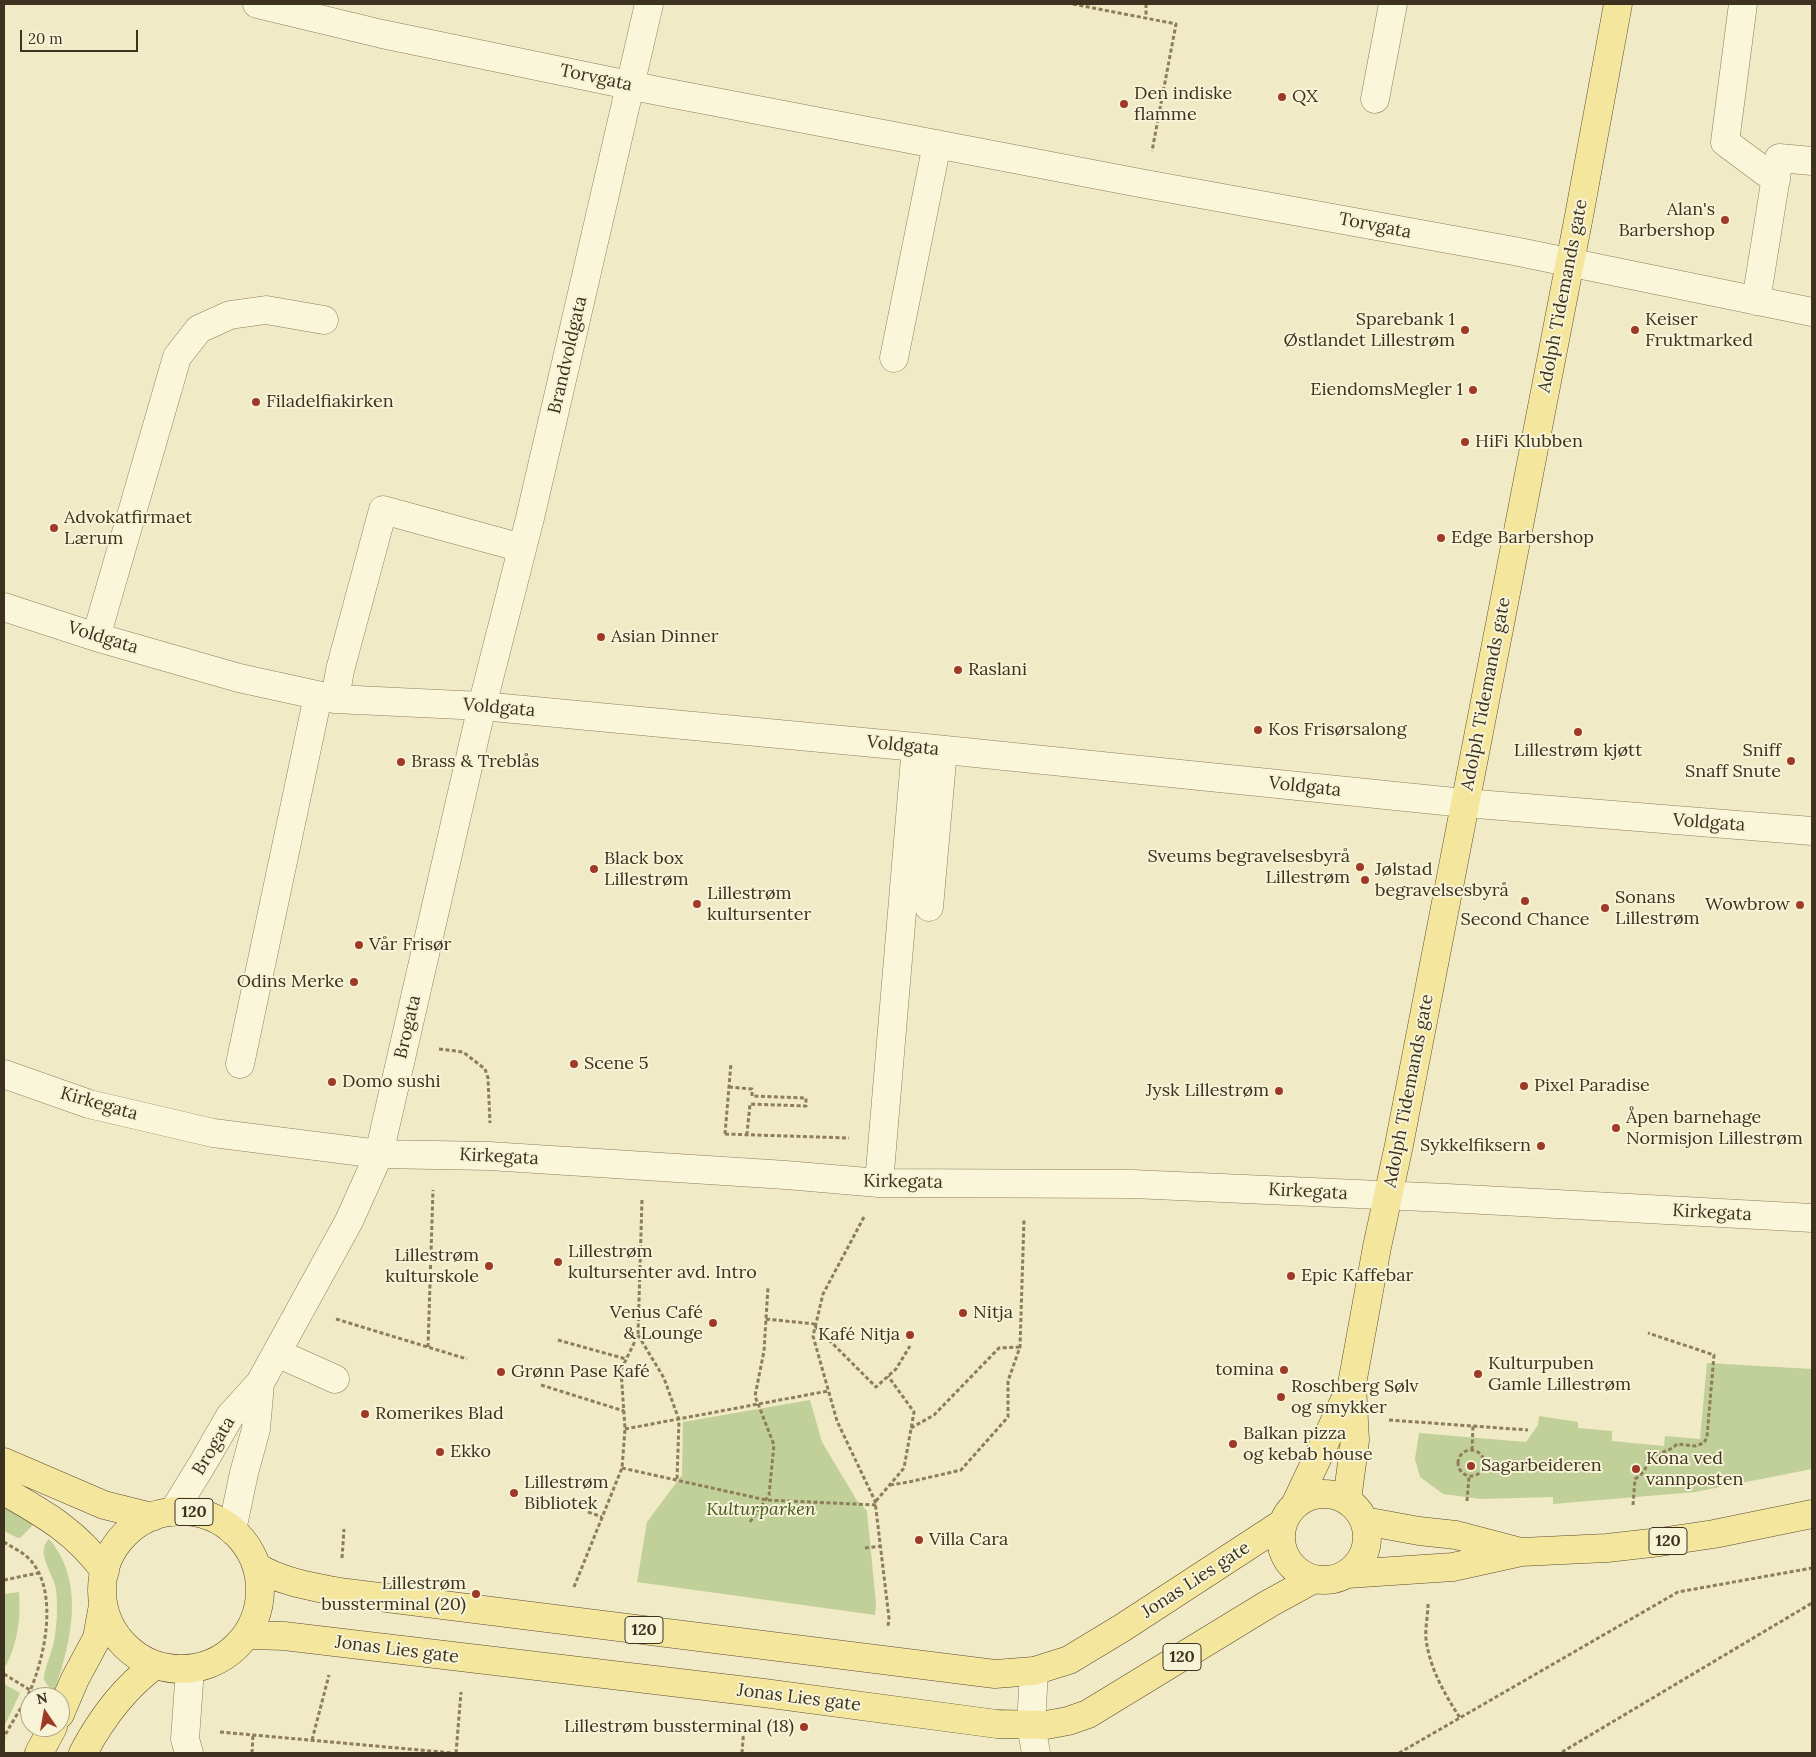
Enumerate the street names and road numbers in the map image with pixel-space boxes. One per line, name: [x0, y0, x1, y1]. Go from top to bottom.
street label: Torvgata: [558, 60, 634, 96]
street label: Adolph Tidemands gate: [1534, 197, 1592, 395]
street label: Torvgata: [1337, 208, 1413, 244]
street label: Brandvoldgata: [544, 294, 592, 416]
street label: Adolph Tidemands gate: [1457, 595, 1515, 793]
street label: Voldgata: [65, 617, 141, 659]
street label: Voldgata: [462, 694, 536, 722]
street label: Voldgata: [866, 731, 940, 761]
street label: Voldgata: [1268, 772, 1342, 802]
street label: Voldgata: [1672, 810, 1746, 836]
street label: Adolph Tidemands gate: [1380, 992, 1438, 1190]
street label: Brogata: [390, 993, 426, 1061]
street label: Kirkegata: [58, 1083, 140, 1125]
street label: Kirkegata: [459, 1144, 539, 1170]
street label: Kirkegata: [863, 1171, 943, 1193]
street label: Kirkegata: [1268, 1179, 1348, 1205]
street label: Kirkegata: [1672, 1200, 1752, 1226]
street label: Brogata: [188, 1413, 240, 1479]
road number: 120: [175, 1498, 213, 1525]
road number: 120: [1649, 1528, 1687, 1554]
street label: Jonas Lies gate: [1138, 1537, 1254, 1623]
road number: 120: [625, 1616, 663, 1644]
street label: Jonas Lies gate: [334, 1632, 460, 1668]
road number: 120: [1163, 1644, 1201, 1670]
street label: Jonas Lies gate: [736, 1680, 862, 1716]

